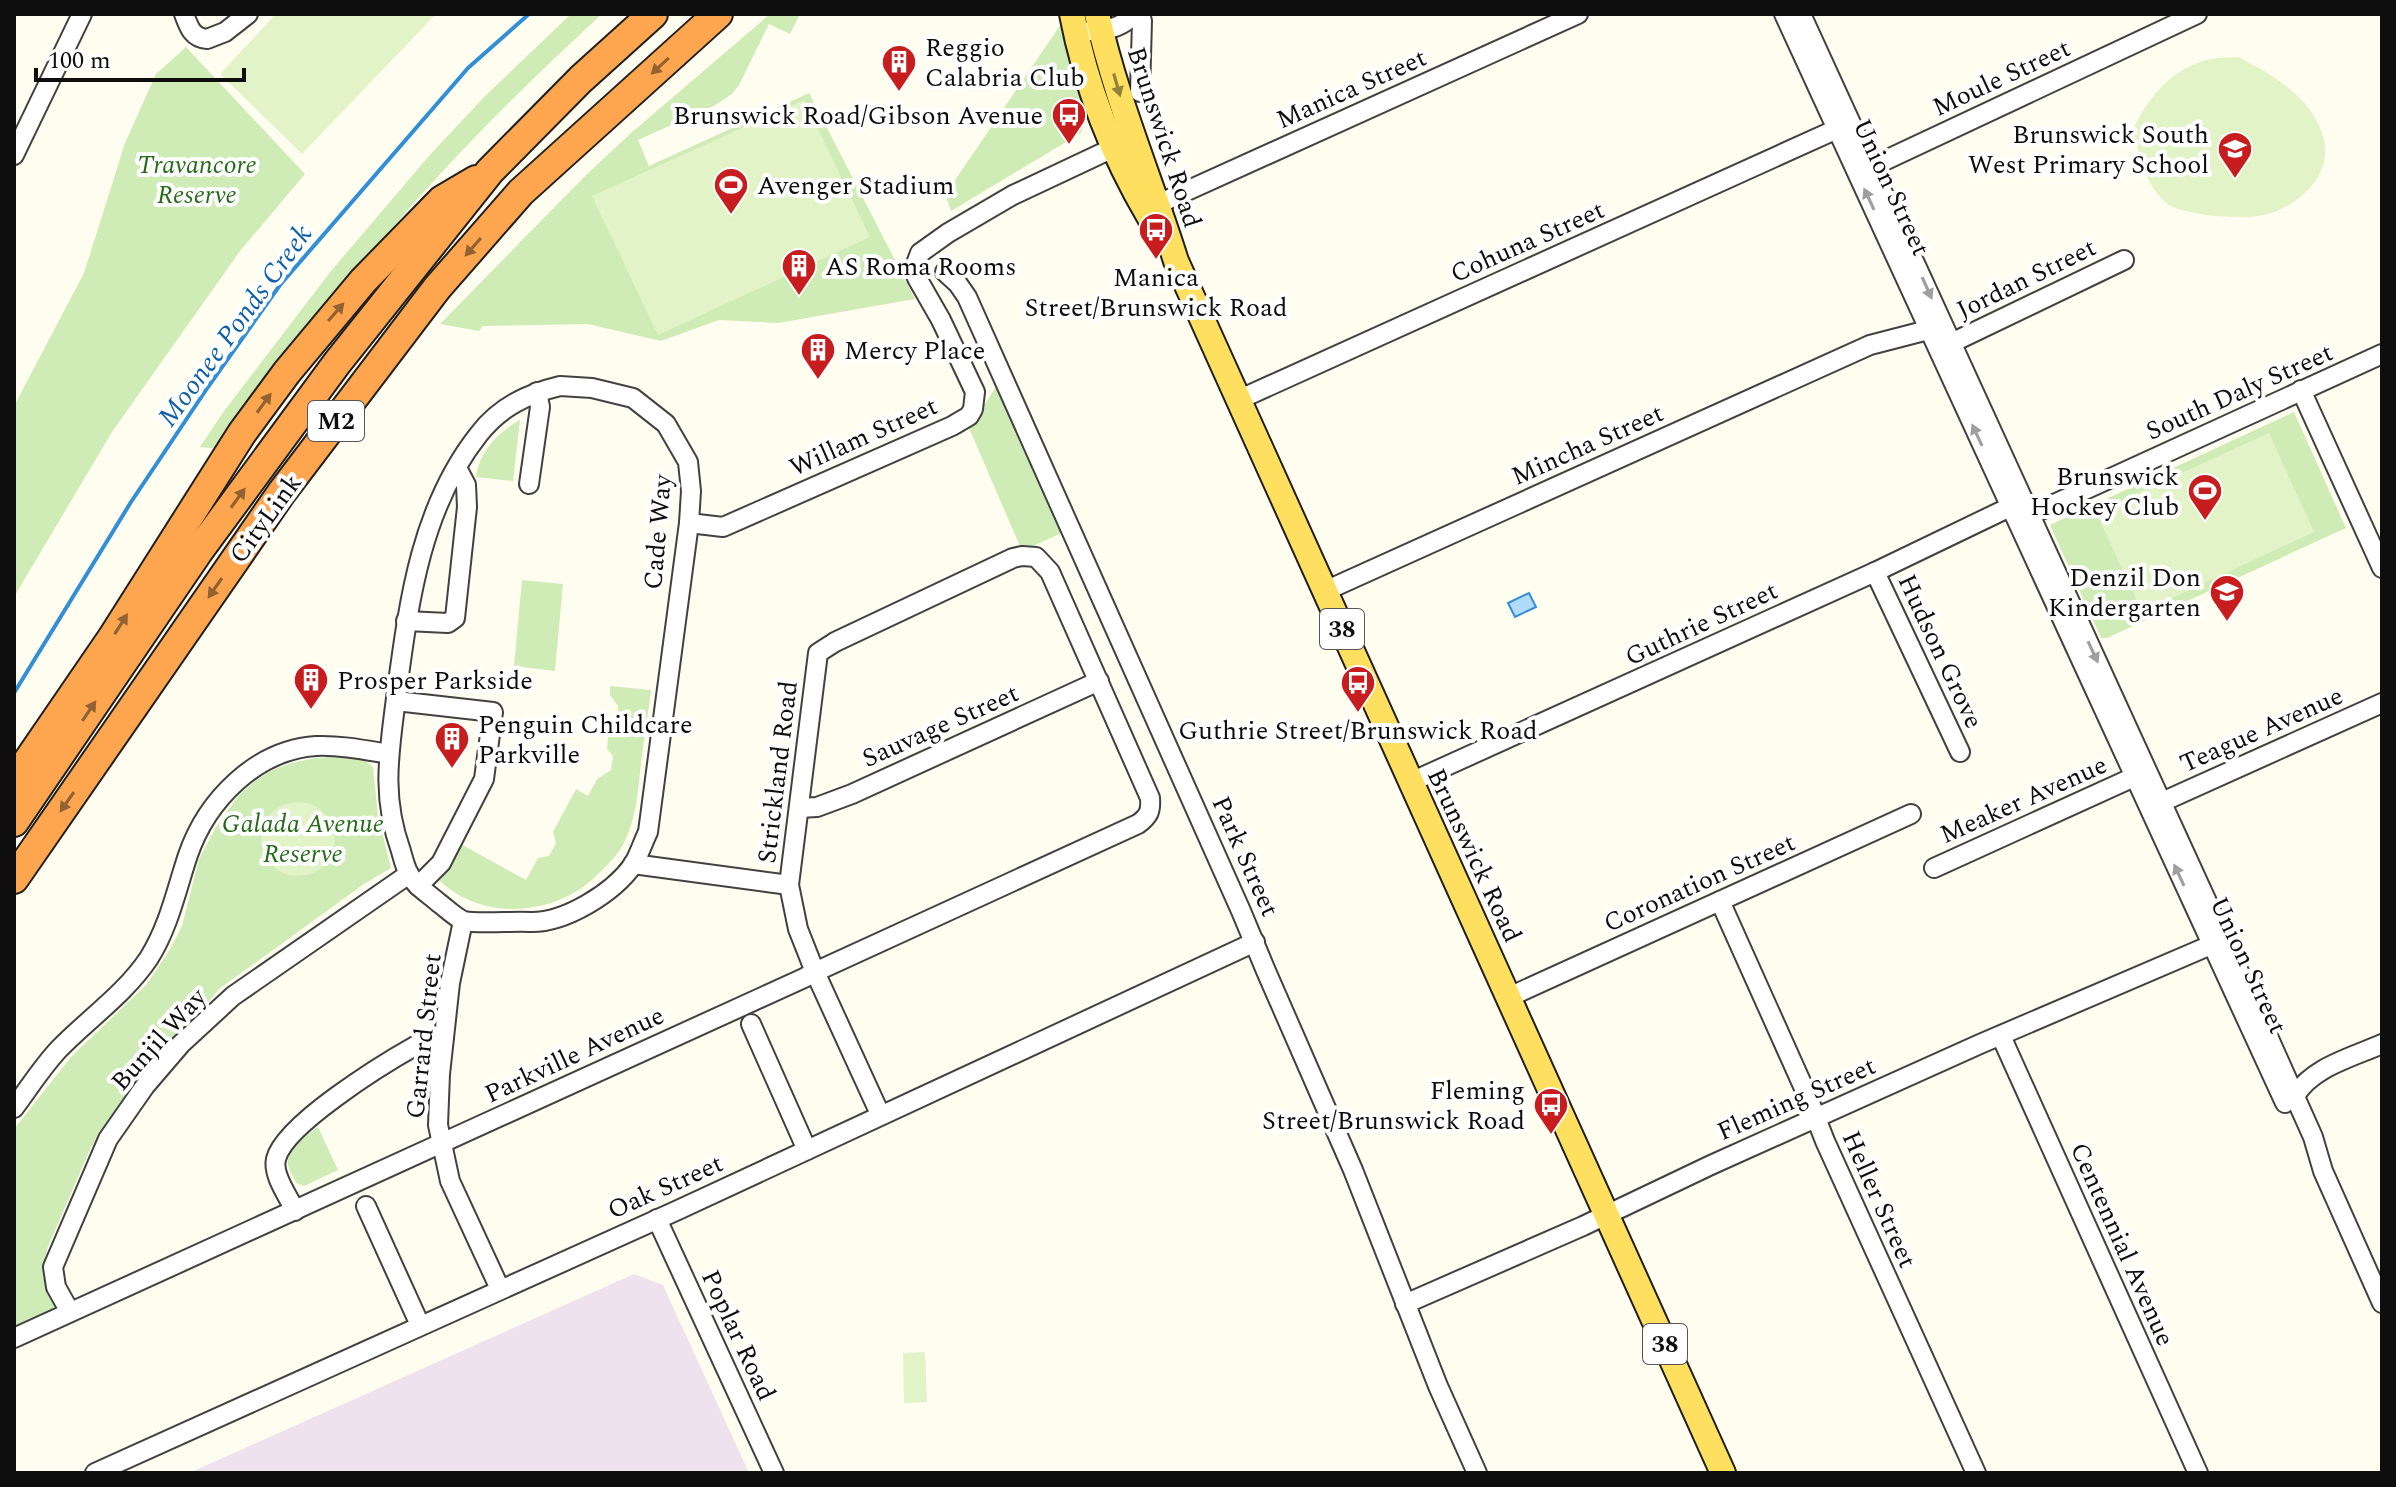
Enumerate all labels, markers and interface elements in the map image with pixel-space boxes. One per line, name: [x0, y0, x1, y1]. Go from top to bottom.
place label: Reggio Calabria Club: [925, 28, 1085, 98]
street label: Moule Street: [1926, 28, 2077, 127]
scale bar: [36, 32, 244, 82]
street label: Manica Street: [1270, 38, 1433, 140]
street label: Brunswick Road: [1116, 42, 1212, 233]
text: 100 m: [48, 43, 111, 79]
building icon: Reggio Calabria Club: [880, 43, 918, 93]
one-way arrow: [651, 57, 670, 75]
one-way arrow: [1111, 72, 1123, 97]
place label: Brunswick Road/Gibson Avenue: [673, 96, 1043, 136]
bus stop icon: Brunswick Road/Gibson Avenue: [1050, 96, 1088, 146]
street label: Union Street: [1842, 112, 1940, 263]
place label: Brunswick South West Primary School: [1968, 115, 2209, 185]
school or university icon: Brunswick South West Primary School: [2216, 130, 2254, 180]
park label: Travancore Reserve: [137, 145, 257, 215]
sports icon: Avenger Stadium: [712, 166, 750, 216]
place label: Avenger Stadium: [757, 166, 954, 206]
one-way arrow: [1862, 187, 1875, 210]
street label: Cohuna Street: [1444, 190, 1611, 294]
bus stop icon: Manica Street/Brunswick Road: [1137, 211, 1175, 261]
water label: Moonee Ponds Creek: [147, 216, 324, 436]
street label: Jordan Street: [1950, 228, 2103, 330]
one-way arrow: [465, 236, 482, 256]
building icon: AS Roma Rooms: [780, 247, 818, 297]
place label: AS Roma Rooms: [825, 247, 1016, 287]
place label: Manica Street/Brunswick Road: [1025, 258, 1287, 328]
one-way arrow: [1920, 277, 1934, 300]
one-way arrow: [327, 302, 344, 322]
building icon: Mercy Place: [799, 331, 837, 381]
place label: Mercy Place: [844, 331, 985, 371]
street label: South Daly Street: [2139, 333, 2340, 451]
street label: Willam Street: [783, 386, 944, 487]
one-way arrow: [256, 392, 272, 413]
street label: Mincha Street: [1505, 393, 1670, 496]
road number: M2: [308, 401, 364, 441]
one-way arrow: [1970, 423, 1984, 447]
place label: Brunswick Hockey Club: [2030, 457, 2179, 527]
street label: CityLink: [219, 465, 312, 572]
street label: Cade Way: [633, 471, 683, 591]
sports icon: Brunswick Hockey Club: [2186, 472, 2224, 522]
one-way arrow: [229, 487, 245, 508]
place label: Denzil Don Kindergarten: [2048, 558, 2201, 628]
street label: Hudson Grove: [1887, 568, 1993, 735]
street label: Guthrie Street: [1618, 571, 1784, 677]
school or university icon: Denzil Don Kindergarten: [2208, 573, 2246, 623]
one-way arrow: [208, 577, 223, 598]
road number: 38: [1320, 609, 1364, 649]
one-way arrow: [113, 613, 127, 635]
one-way arrow: [2087, 641, 2100, 664]
building icon: Prosper Parkside: [292, 661, 330, 711]
place label: Prosper Parkside: [337, 661, 533, 701]
bus stop icon: Guthrie Street/Brunswick Road: [1339, 664, 1377, 714]
street label: Sauvage Street: [856, 673, 1025, 778]
street label: Teague Avenue: [2173, 676, 2350, 784]
street label: Strickland Road: [747, 678, 809, 866]
one-way arrow: [81, 700, 96, 722]
place label: Penguin Childcare Parkville: [478, 705, 692, 775]
place label: Guthrie Street/Brunswick Road: [1178, 711, 1538, 751]
building icon: Penguin Childcare Parkville: [433, 720, 471, 770]
street label: Meaker Avenue: [1933, 745, 2114, 855]
street label: Brunswick Road: [1416, 762, 1532, 949]
street label: Park Street: [1201, 790, 1289, 923]
one-way arrow: [60, 791, 75, 812]
park label: Galada Avenue Reserve: [222, 804, 384, 874]
street label: Coronation Street: [1597, 823, 1802, 943]
one-way arrow: [2172, 863, 2185, 887]
street label: Union Street: [2199, 890, 2297, 1041]
street label: Garrard Street: [395, 952, 453, 1121]
street label: Bunjil Way: [101, 978, 217, 1100]
street label: Parkville Avenue: [478, 996, 671, 1114]
street label: Fleming Street: [1711, 1046, 1882, 1152]
place label: Fleming Street/Brunswick Road: [1262, 1071, 1525, 1141]
bus stop icon: Fleming Street/Brunswick Road: [1532, 1086, 1570, 1136]
street label: Heller Street: [1831, 1124, 1927, 1274]
street label: Centennial Avenue: [2059, 1136, 2185, 1353]
street label: Oak Street: [601, 1144, 730, 1230]
street label: Poplar Road: [690, 1263, 786, 1408]
road number: 38: [1643, 1324, 1687, 1364]

